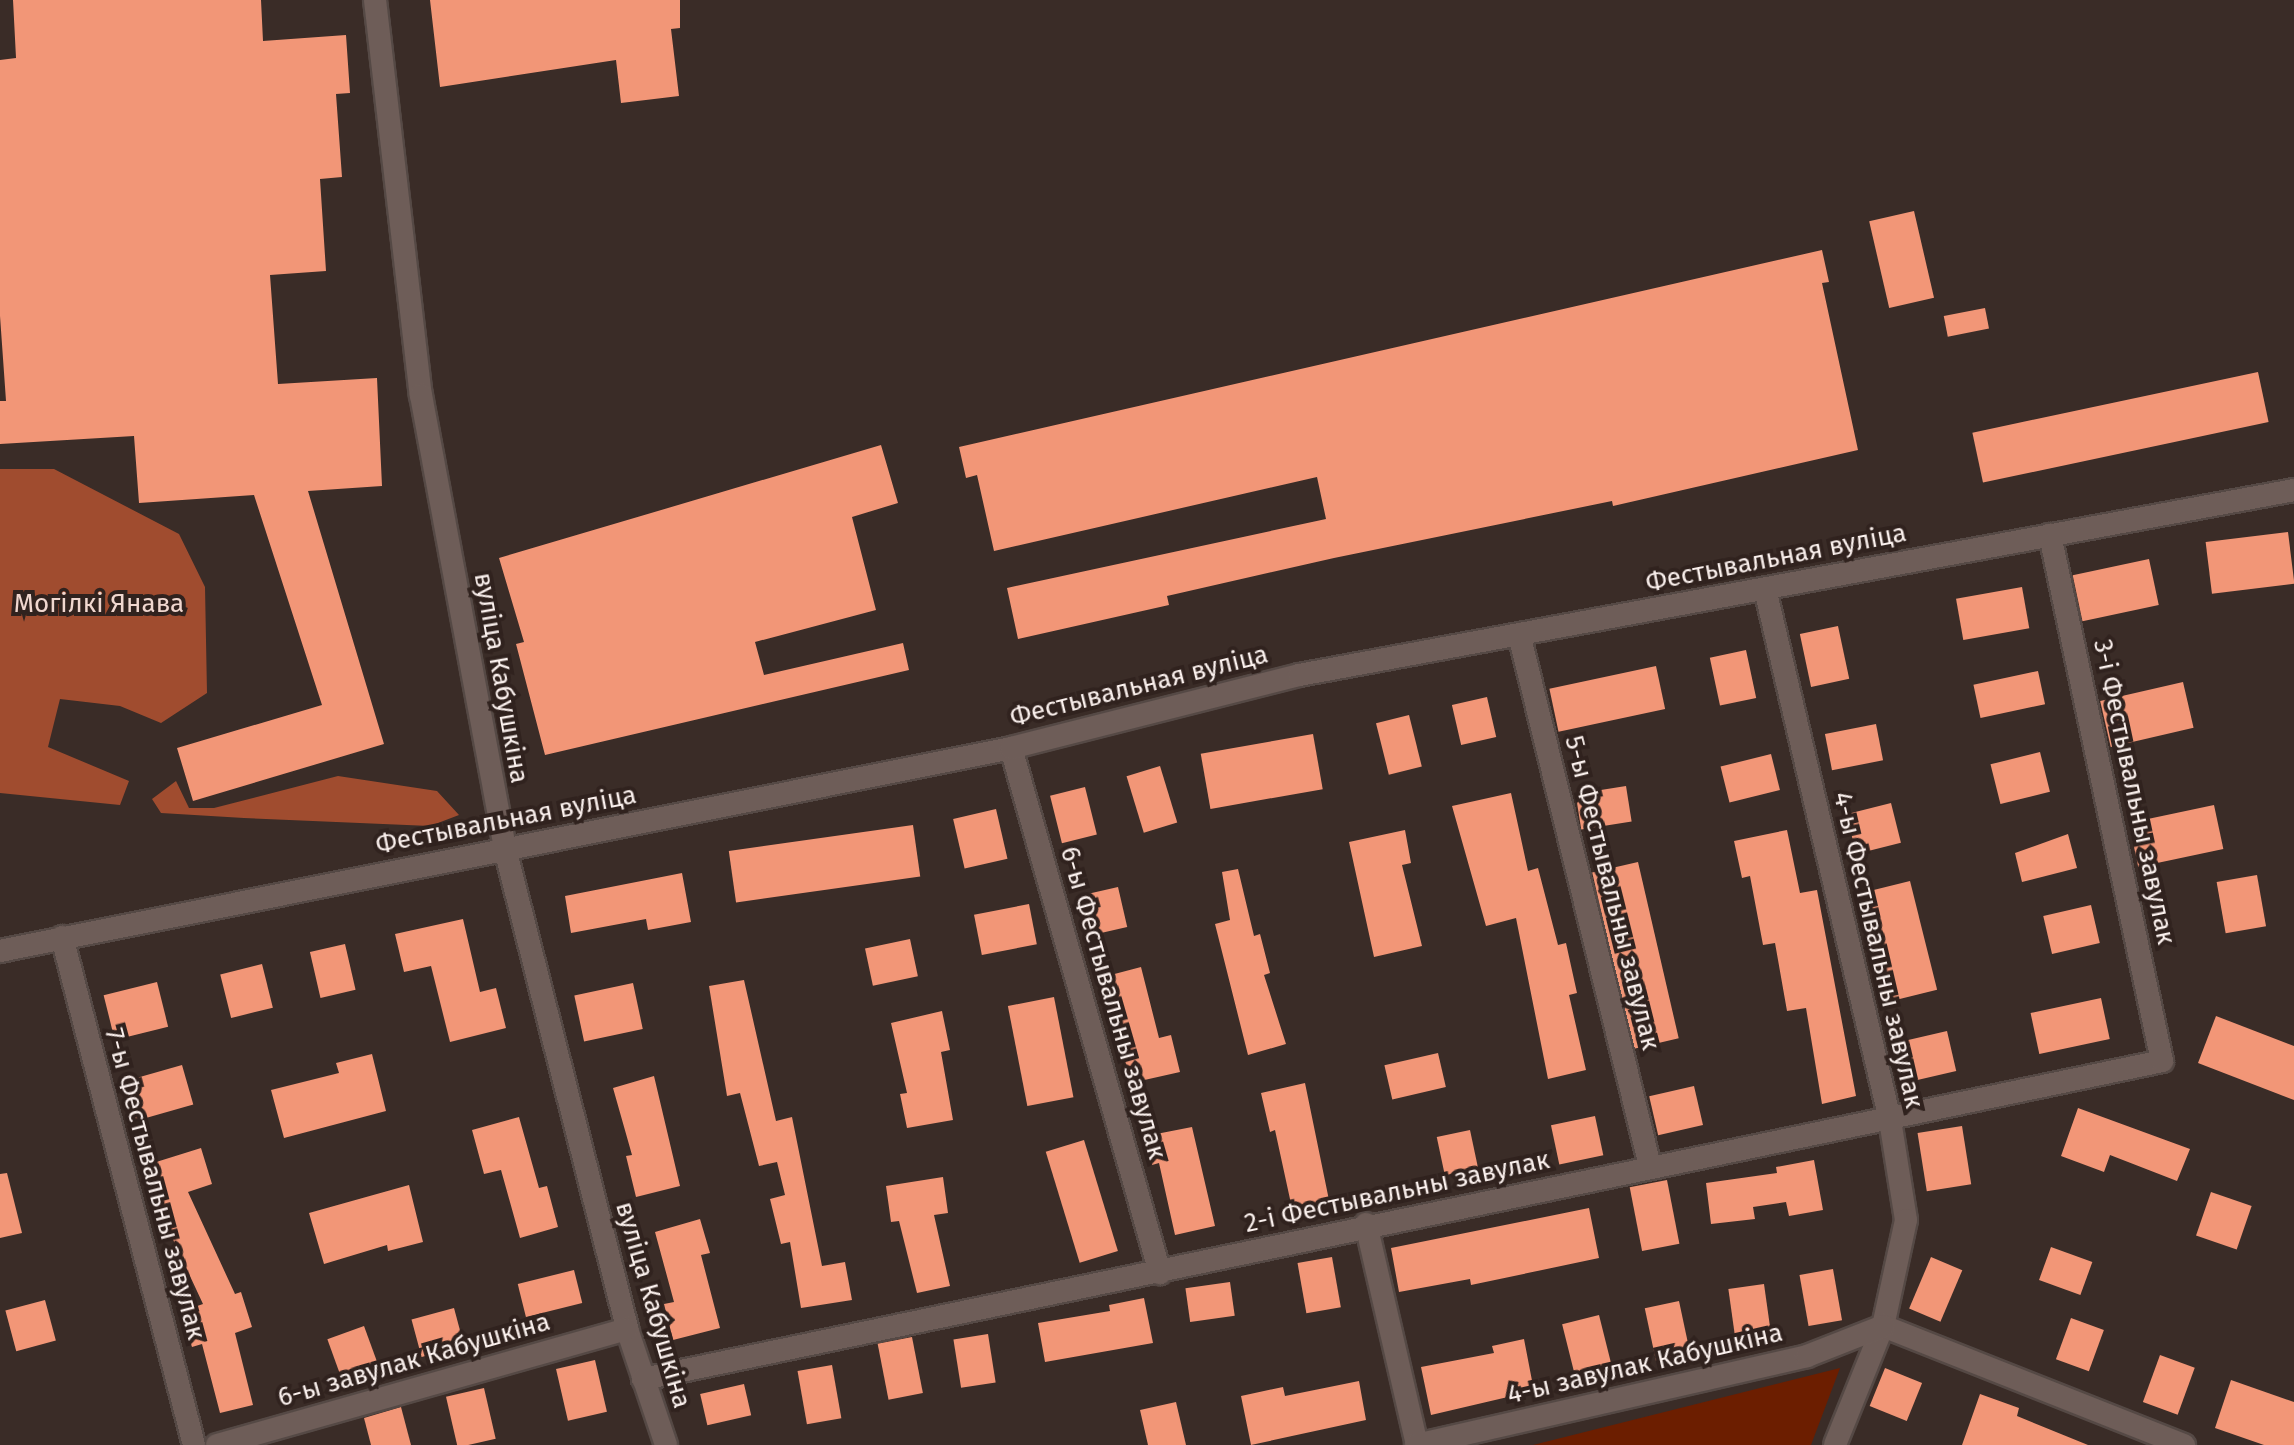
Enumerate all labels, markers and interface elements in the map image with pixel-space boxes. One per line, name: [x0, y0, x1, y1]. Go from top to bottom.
street label: Фестывальная вуліца: [1643, 517, 1909, 599]
street label: вуліца Кабушкіна: [467, 570, 535, 786]
park label: Могілкі Янава: [14, 588, 184, 620]
street label: 3-і Фестывальны завулак: [2086, 637, 2182, 947]
street label: Фестывальная вуліца: [1007, 639, 1271, 733]
street label: 5-ы Фестывальны завулак: [1558, 733, 1666, 1053]
street label: Фестывальная вуліца: [373, 779, 639, 861]
street label: 4-ы Фестывальны завулак: [1826, 789, 1930, 1111]
street label: 6-ы Фестывальны завулак: [1053, 843, 1173, 1163]
street label: 7-ы Фестывальны завулак: [98, 1025, 212, 1343]
street label: 2-і Фестывальны завулак: [1242, 1144, 1552, 1240]
street label: вуліца Кабушкіна: [609, 1198, 697, 1412]
street label: 6-ы завулак Кабушкіна: [274, 1306, 554, 1414]
street label: 4-ы завулак Кабушкіна: [1504, 1317, 1786, 1411]

